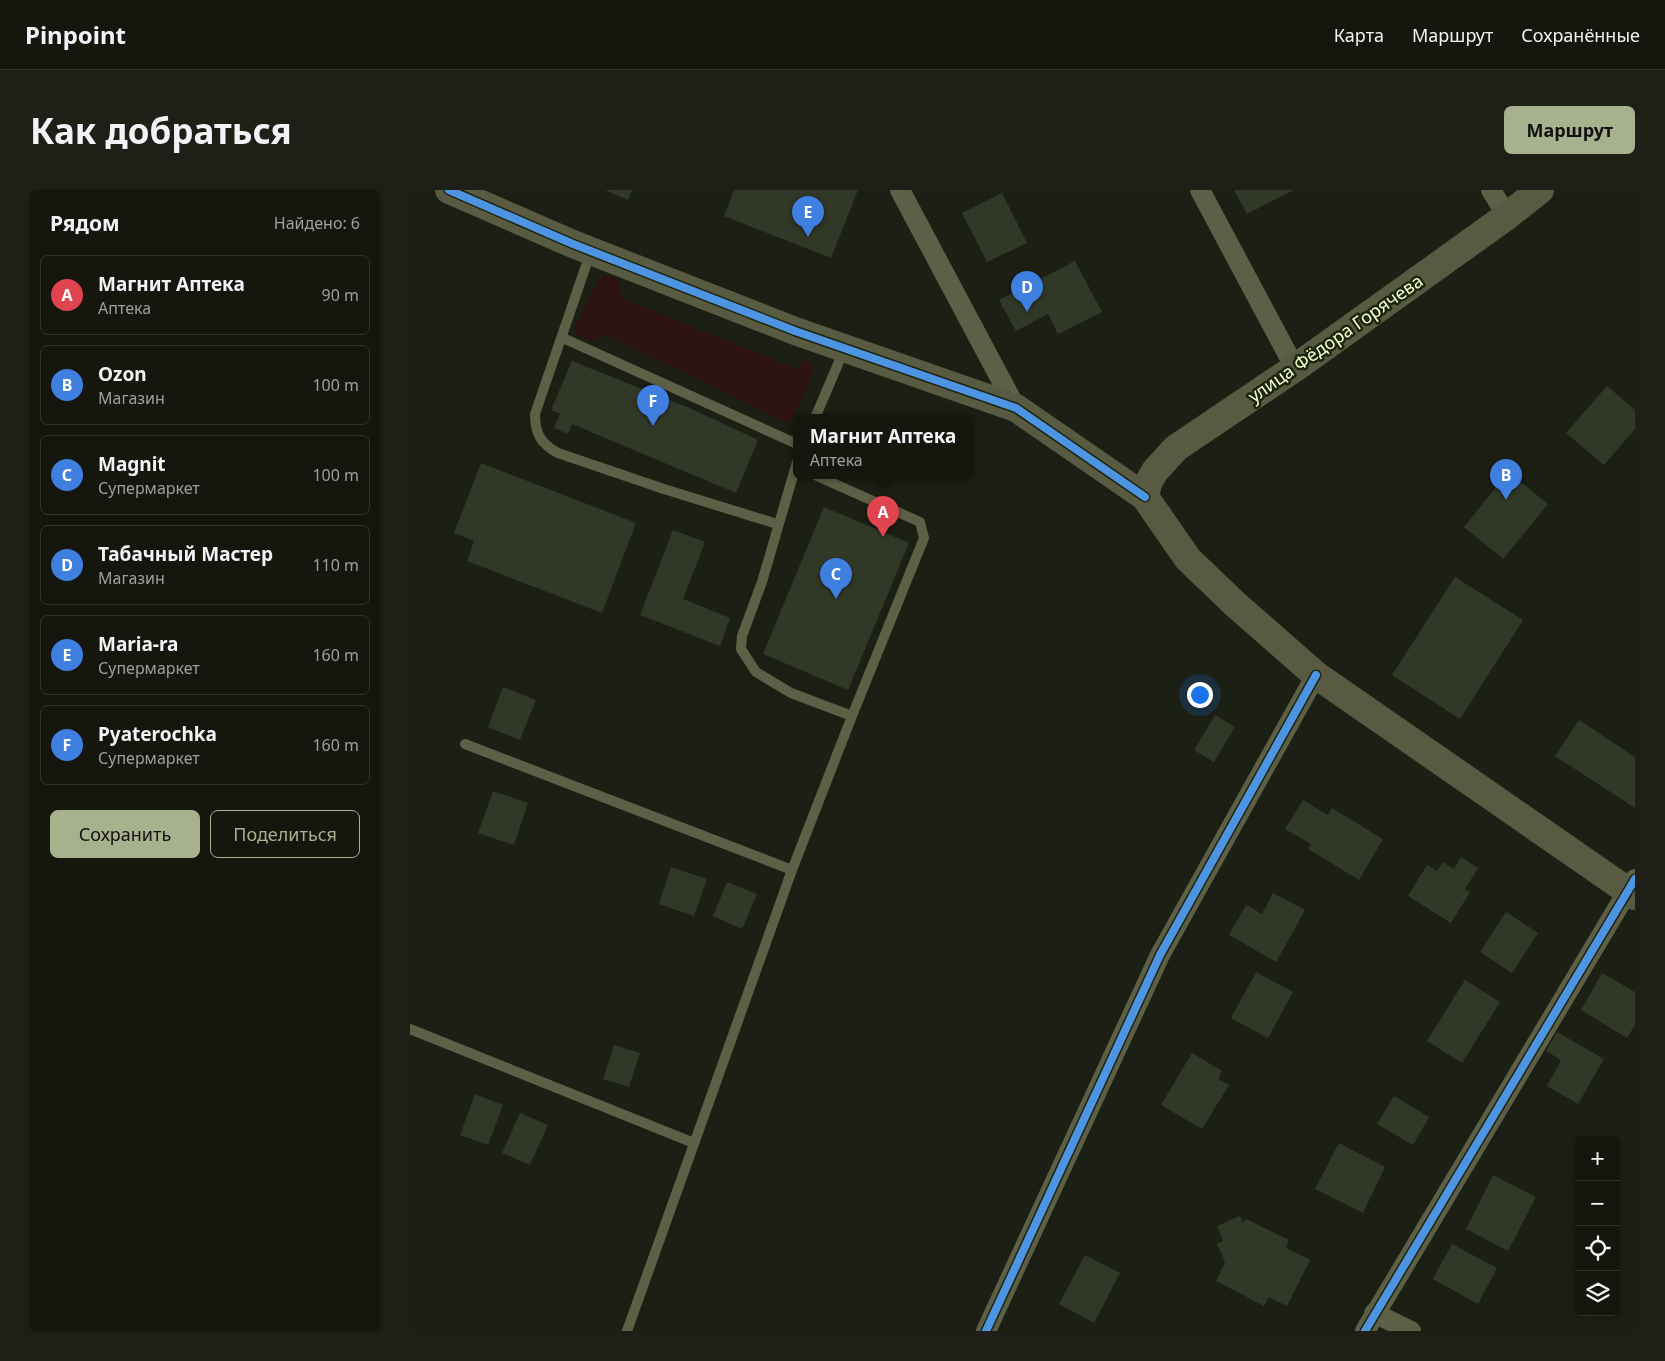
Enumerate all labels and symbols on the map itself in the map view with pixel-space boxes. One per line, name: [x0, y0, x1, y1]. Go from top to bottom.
pin: E: [792, 196, 824, 237]
street label: улица Фёдора Горячева: [1243, 268, 1427, 408]
pin: D: [1011, 271, 1043, 312]
pin: F: [637, 385, 669, 426]
pin: B: [1490, 459, 1522, 500]
pin: A: [867, 496, 899, 537]
pin: C: [820, 558, 852, 599]
your location: [1187, 682, 1213, 708]

